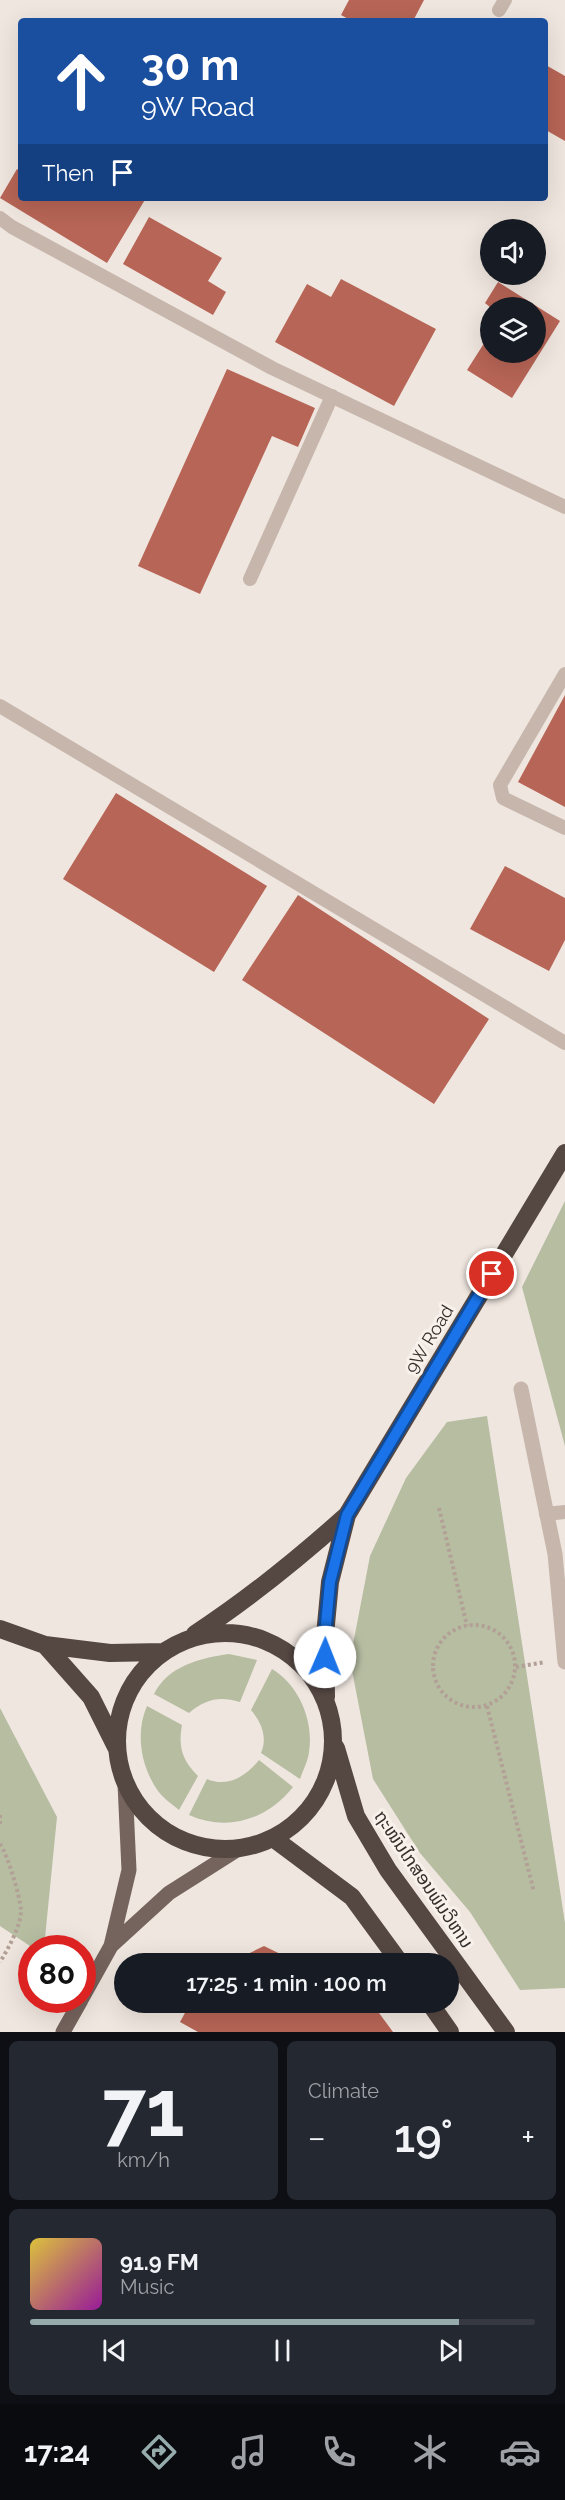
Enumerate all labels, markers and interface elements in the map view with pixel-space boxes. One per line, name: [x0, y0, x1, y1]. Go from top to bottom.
text: 30 m: [141, 41, 239, 90]
icon: ahead: [42, 42, 120, 120]
text: 9W Road: [141, 91, 255, 122]
icon: arrive: [106, 156, 139, 189]
text: Then: [42, 160, 94, 186]
map controls: [480, 219, 546, 363]
button: sound: [480, 219, 546, 285]
button: layers: [480, 297, 546, 363]
pin: [466, 1248, 517, 1299]
icon: arrive: [475, 1257, 508, 1290]
street label: 9W Road: [400, 1301, 458, 1377]
position arrow: [293, 1625, 357, 1689]
street label: ຖະໜົນໄກສອນພົມວິຫານ: [370, 1806, 478, 1952]
speed limit sign: 80: [18, 1935, 96, 2013]
text: 17:25 · 1 min · 100 m: [186, 1970, 387, 1996]
text: 71: [102, 2063, 185, 2154]
text: Climate: [308, 2079, 379, 2103]
text: 19°: [394, 2110, 453, 2163]
text: −: [308, 2118, 326, 2157]
text: +: [521, 2118, 535, 2157]
text: km/h: [117, 2148, 170, 2172]
text: 91.9 FM: [120, 2249, 199, 2275]
text: Music: [120, 2275, 174, 2299]
icon: previous: [98, 2334, 131, 2367]
icon: pause: [266, 2334, 299, 2367]
icon: next: [434, 2334, 467, 2367]
icon: directions: [138, 2431, 180, 2473]
icon: music: [228, 2431, 270, 2473]
icon: phone: [318, 2431, 360, 2473]
icon: climate: [409, 2431, 451, 2473]
icon: car: [499, 2431, 541, 2473]
text: 17:24: [24, 2437, 90, 2468]

